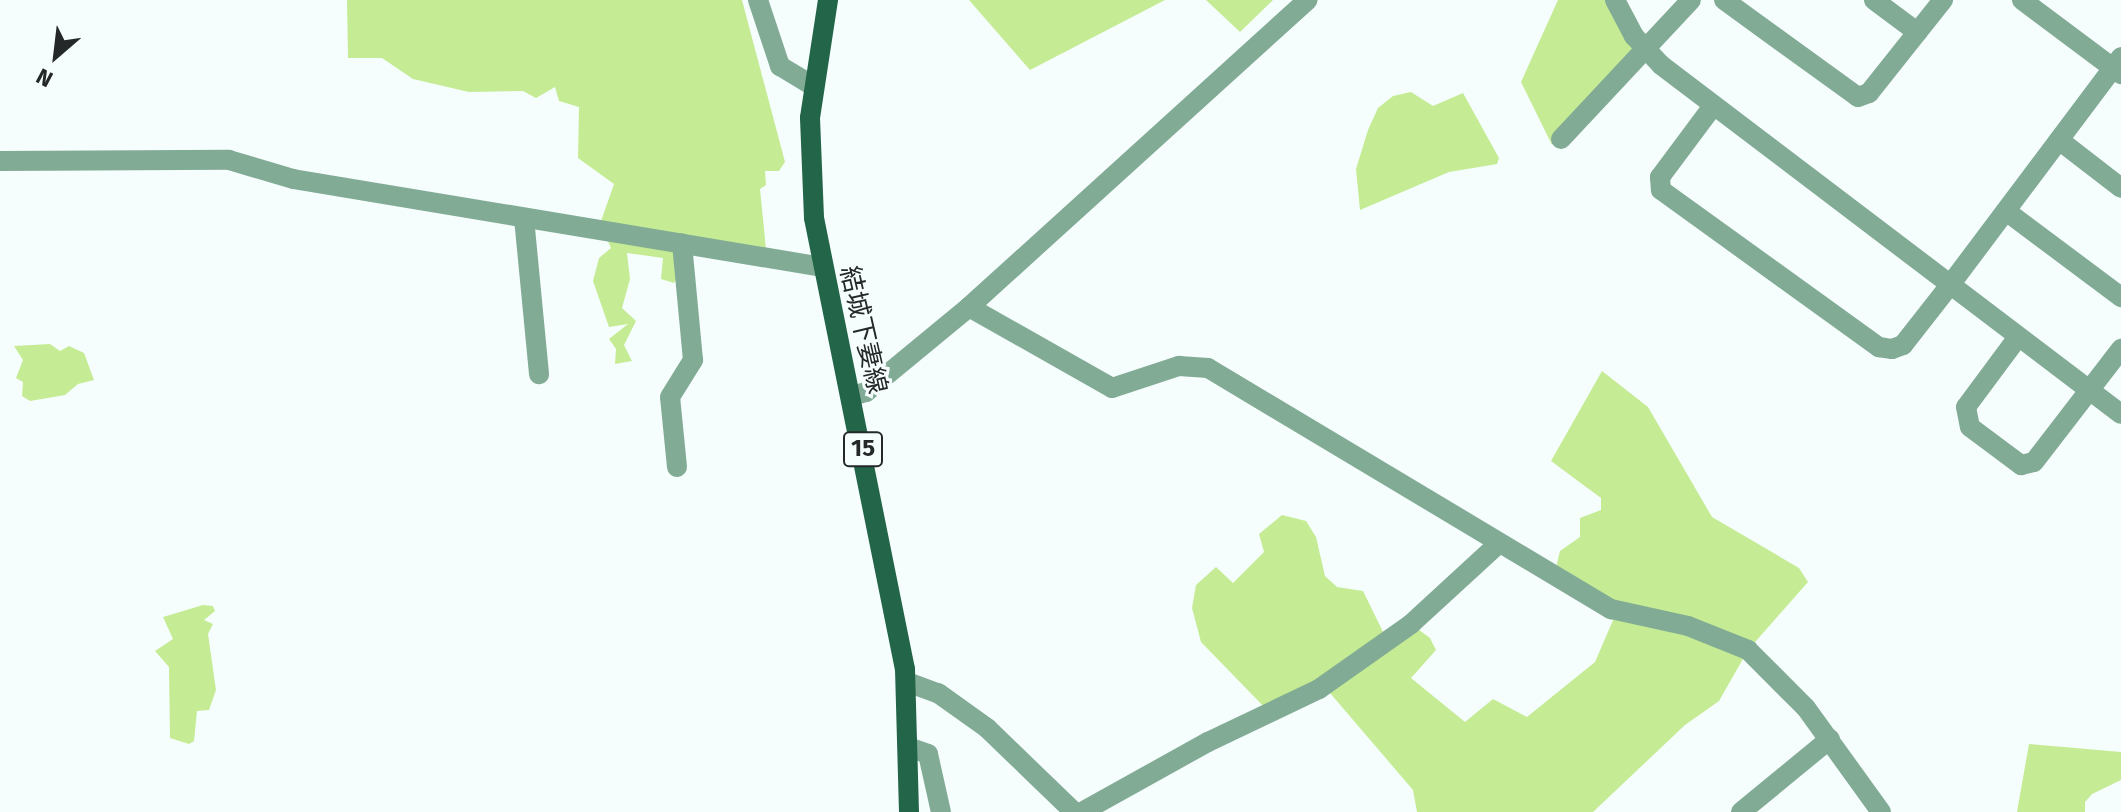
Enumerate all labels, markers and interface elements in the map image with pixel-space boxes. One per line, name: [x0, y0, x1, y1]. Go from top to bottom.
north arrow: [16, 16, 96, 96]
text: N: [32, 62, 57, 93]
street label: 結城下妻線: [833, 263, 893, 397]
road number: 15: [843, 429, 883, 469]

